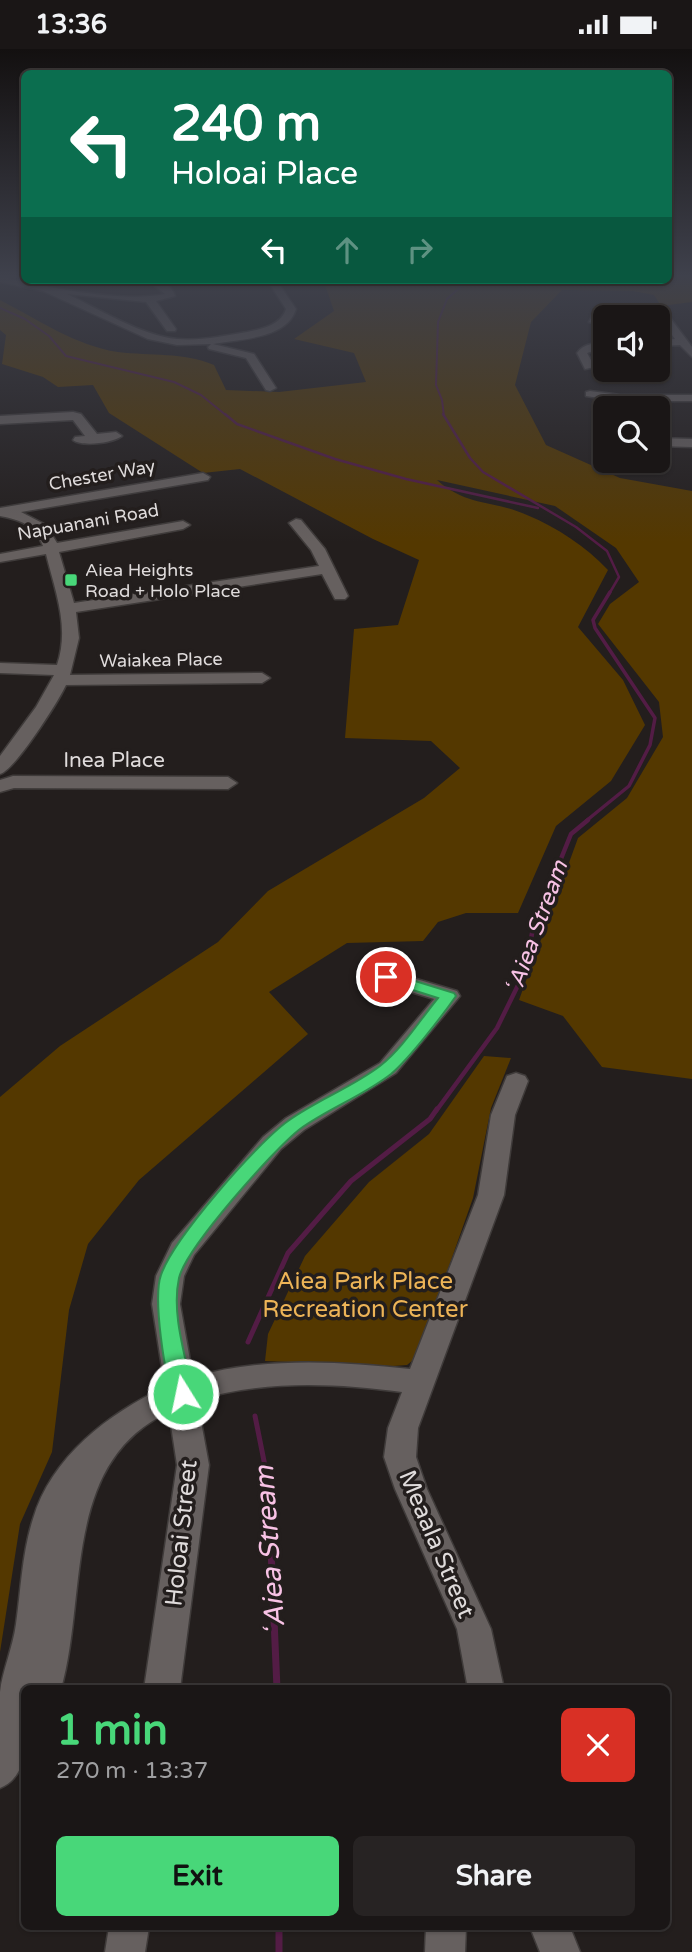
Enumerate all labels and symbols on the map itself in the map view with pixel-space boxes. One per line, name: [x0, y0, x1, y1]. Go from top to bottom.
street label: Chester Way: [47, 455, 157, 495]
street label: Napuanani Road: [15, 499, 161, 545]
place label: Aiea Heights Road + Holo Place: [85, 559, 240, 602]
marker: Aiea Heights Road + Holo Place: [63, 572, 79, 588]
street label: Waiakea Place: [99, 648, 223, 672]
street label: Inea Place: [63, 748, 165, 773]
water label: ʻAiea Stream: [500, 856, 575, 1000]
pin: [356, 947, 416, 1007]
park label: Aiea Park Place Recreation Center: [262, 1267, 469, 1324]
position arrow: [146, 1357, 220, 1431]
street label: Holoai Street: [159, 1458, 204, 1608]
water label: ʻAiea Stream: [247, 1463, 293, 1639]
street label: Meaala Street: [392, 1466, 481, 1622]

